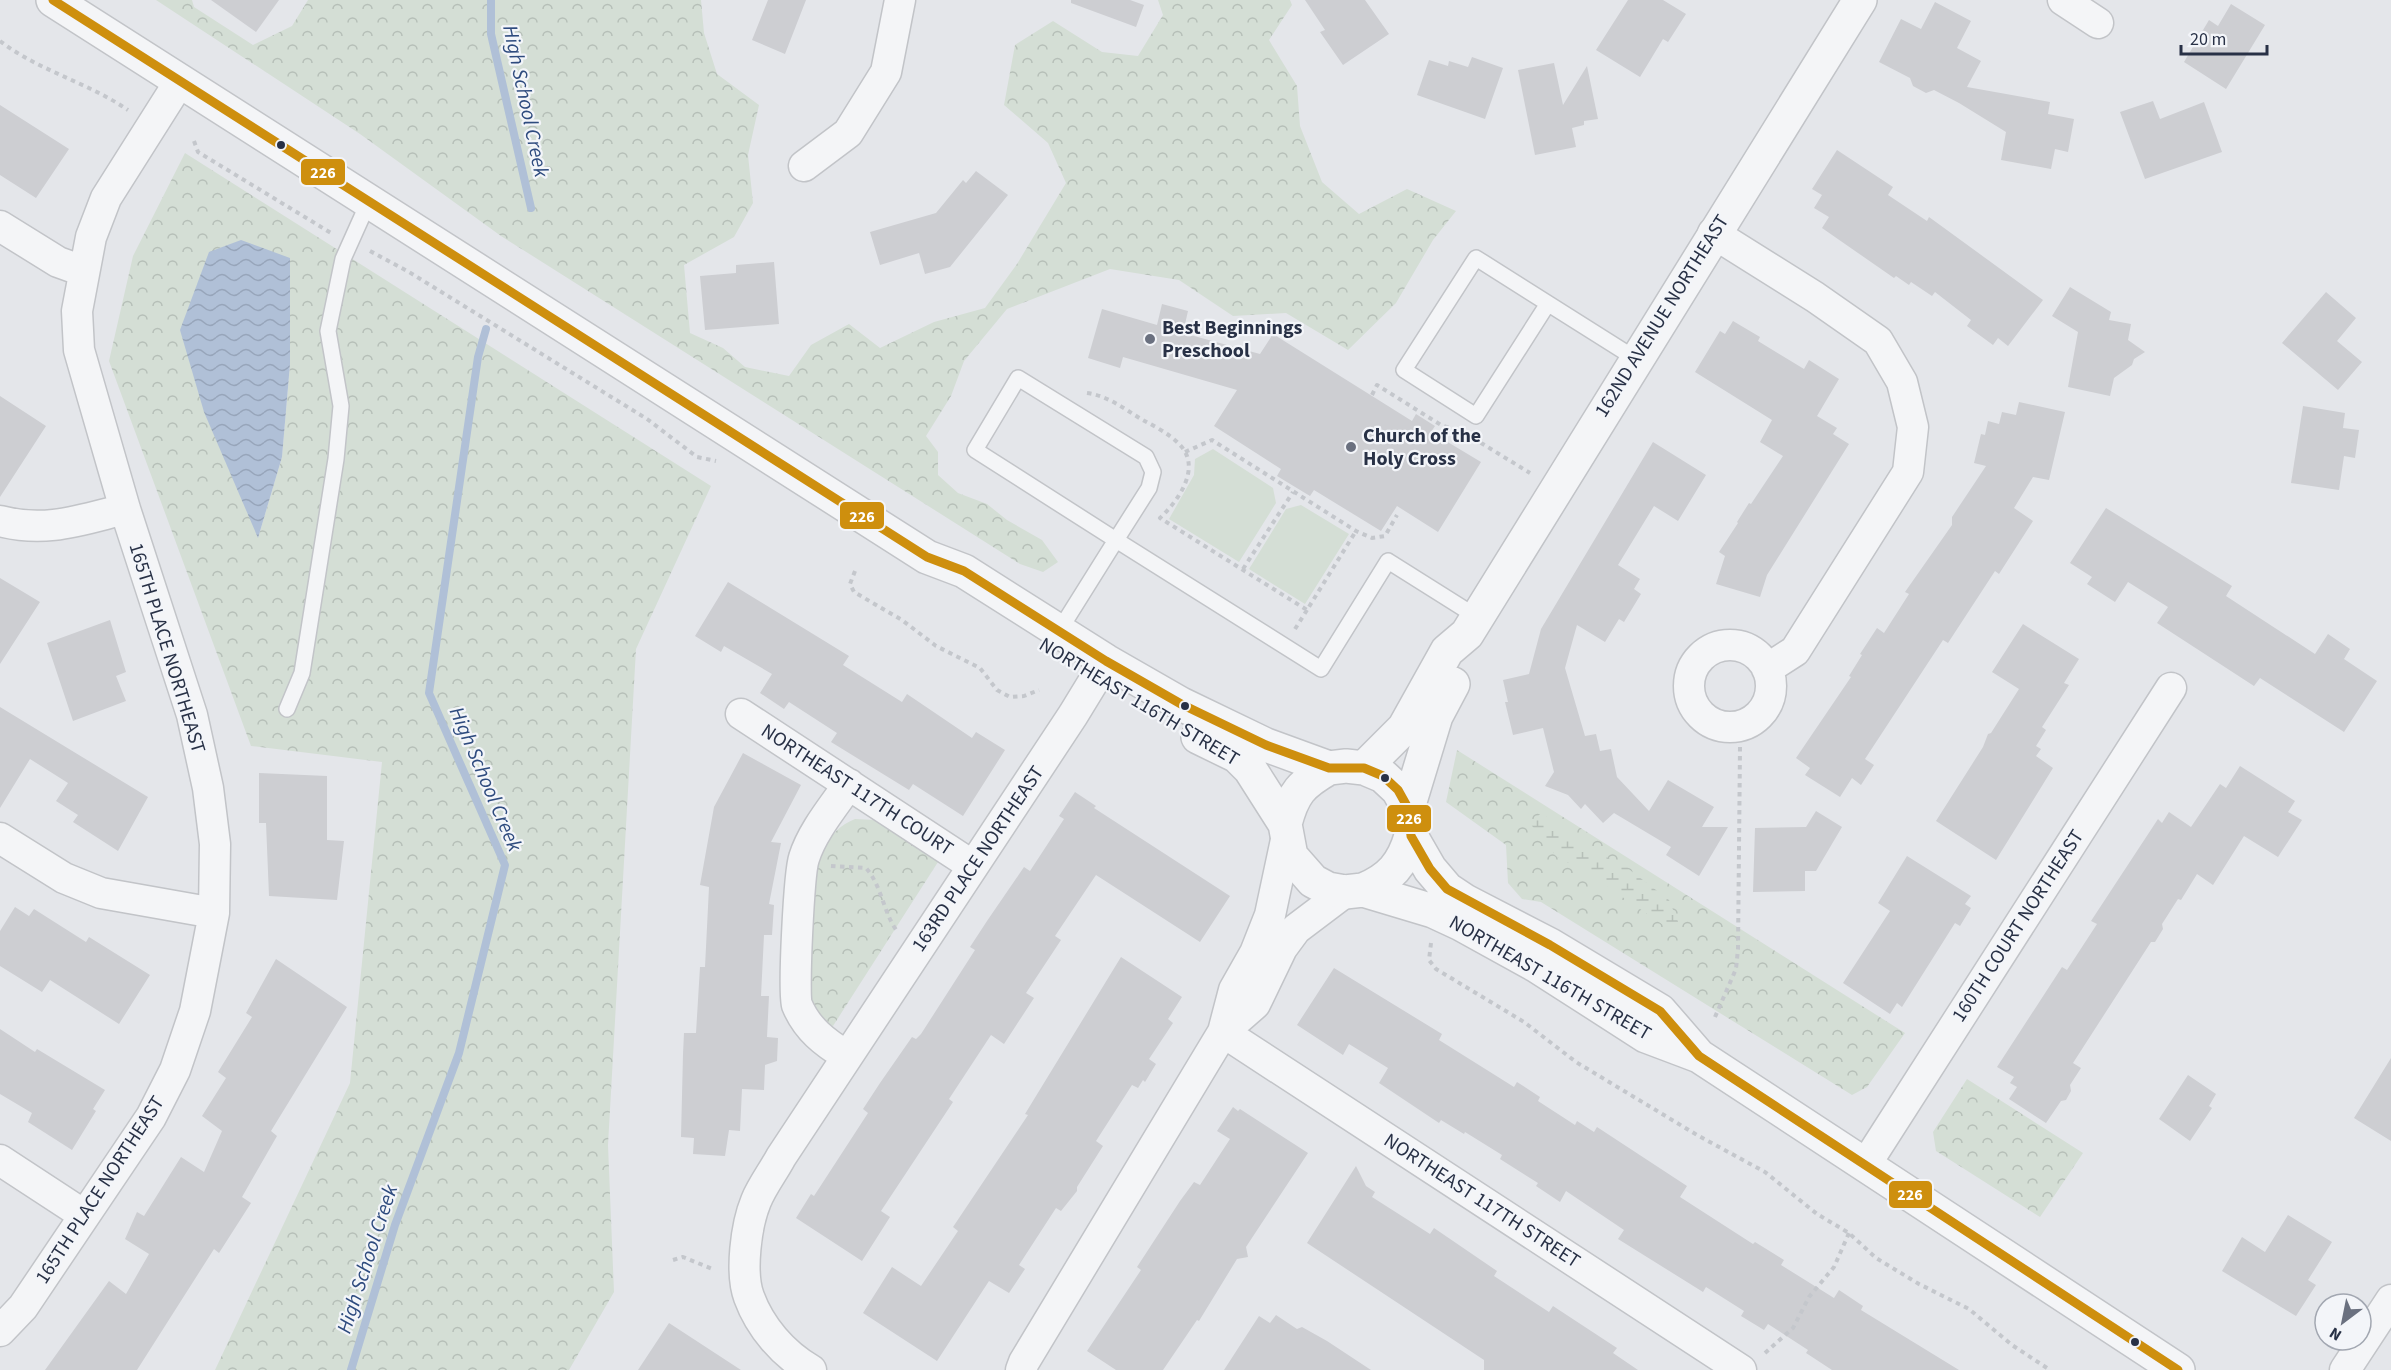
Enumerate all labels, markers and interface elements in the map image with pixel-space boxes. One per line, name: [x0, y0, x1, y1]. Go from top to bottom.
scale bar: [2181, 18, 2266, 56]
water label: High School Creek: [495, 22, 557, 181]
text: 20 m: [2190, 27, 2226, 52]
unlabelled marker: [275, 139, 287, 151]
line badge: 226: [300, 158, 346, 186]
text: 226: [310, 162, 336, 184]
street label: 162ND AVENUE NORTHEAST: [1588, 209, 1736, 423]
place label: Best Beginnings Preschool: [1162, 314, 1303, 365]
marker: Best Beginnings Preschool: [1143, 332, 1157, 346]
place label: Church of the Holy Cross: [1363, 422, 1481, 473]
marker: Church of the Holy Cross: [1344, 440, 1358, 454]
line badge: 226: [839, 501, 885, 530]
text: 226: [849, 506, 875, 528]
street label: 165TH PLACE NORTHEAST: [122, 539, 212, 757]
street label: NORTHEAST 116TH STREET: [1034, 631, 1245, 773]
unlabelled marker: [1179, 700, 1191, 712]
water label: High School Creek: [442, 702, 530, 857]
street label: NORTHEAST 117TH COURT: [755, 717, 959, 863]
street label: 163RD PLACE NORTHEAST: [905, 760, 1051, 957]
unlabelled marker: [1379, 772, 1391, 784]
line badge: 226: [1386, 804, 1432, 833]
text: 226: [1396, 808, 1422, 830]
street label: 160TH COURT NORTHEAST: [1945, 824, 2091, 1028]
street label: NORTHEAST 116TH STREET: [1444, 909, 1657, 1048]
street label: 165TH PLACE NORTHEAST: [29, 1090, 171, 1289]
street label: NORTHEAST 117TH STREET: [1378, 1127, 1586, 1275]
water label: High School Creek: [329, 1180, 405, 1337]
line badge: 226: [1888, 1180, 1933, 1209]
text: 226: [1897, 1184, 1923, 1206]
north arrow: [2313, 1292, 2373, 1352]
text: N: [2325, 1322, 2346, 1346]
unlabelled marker: [2129, 1336, 2141, 1348]

